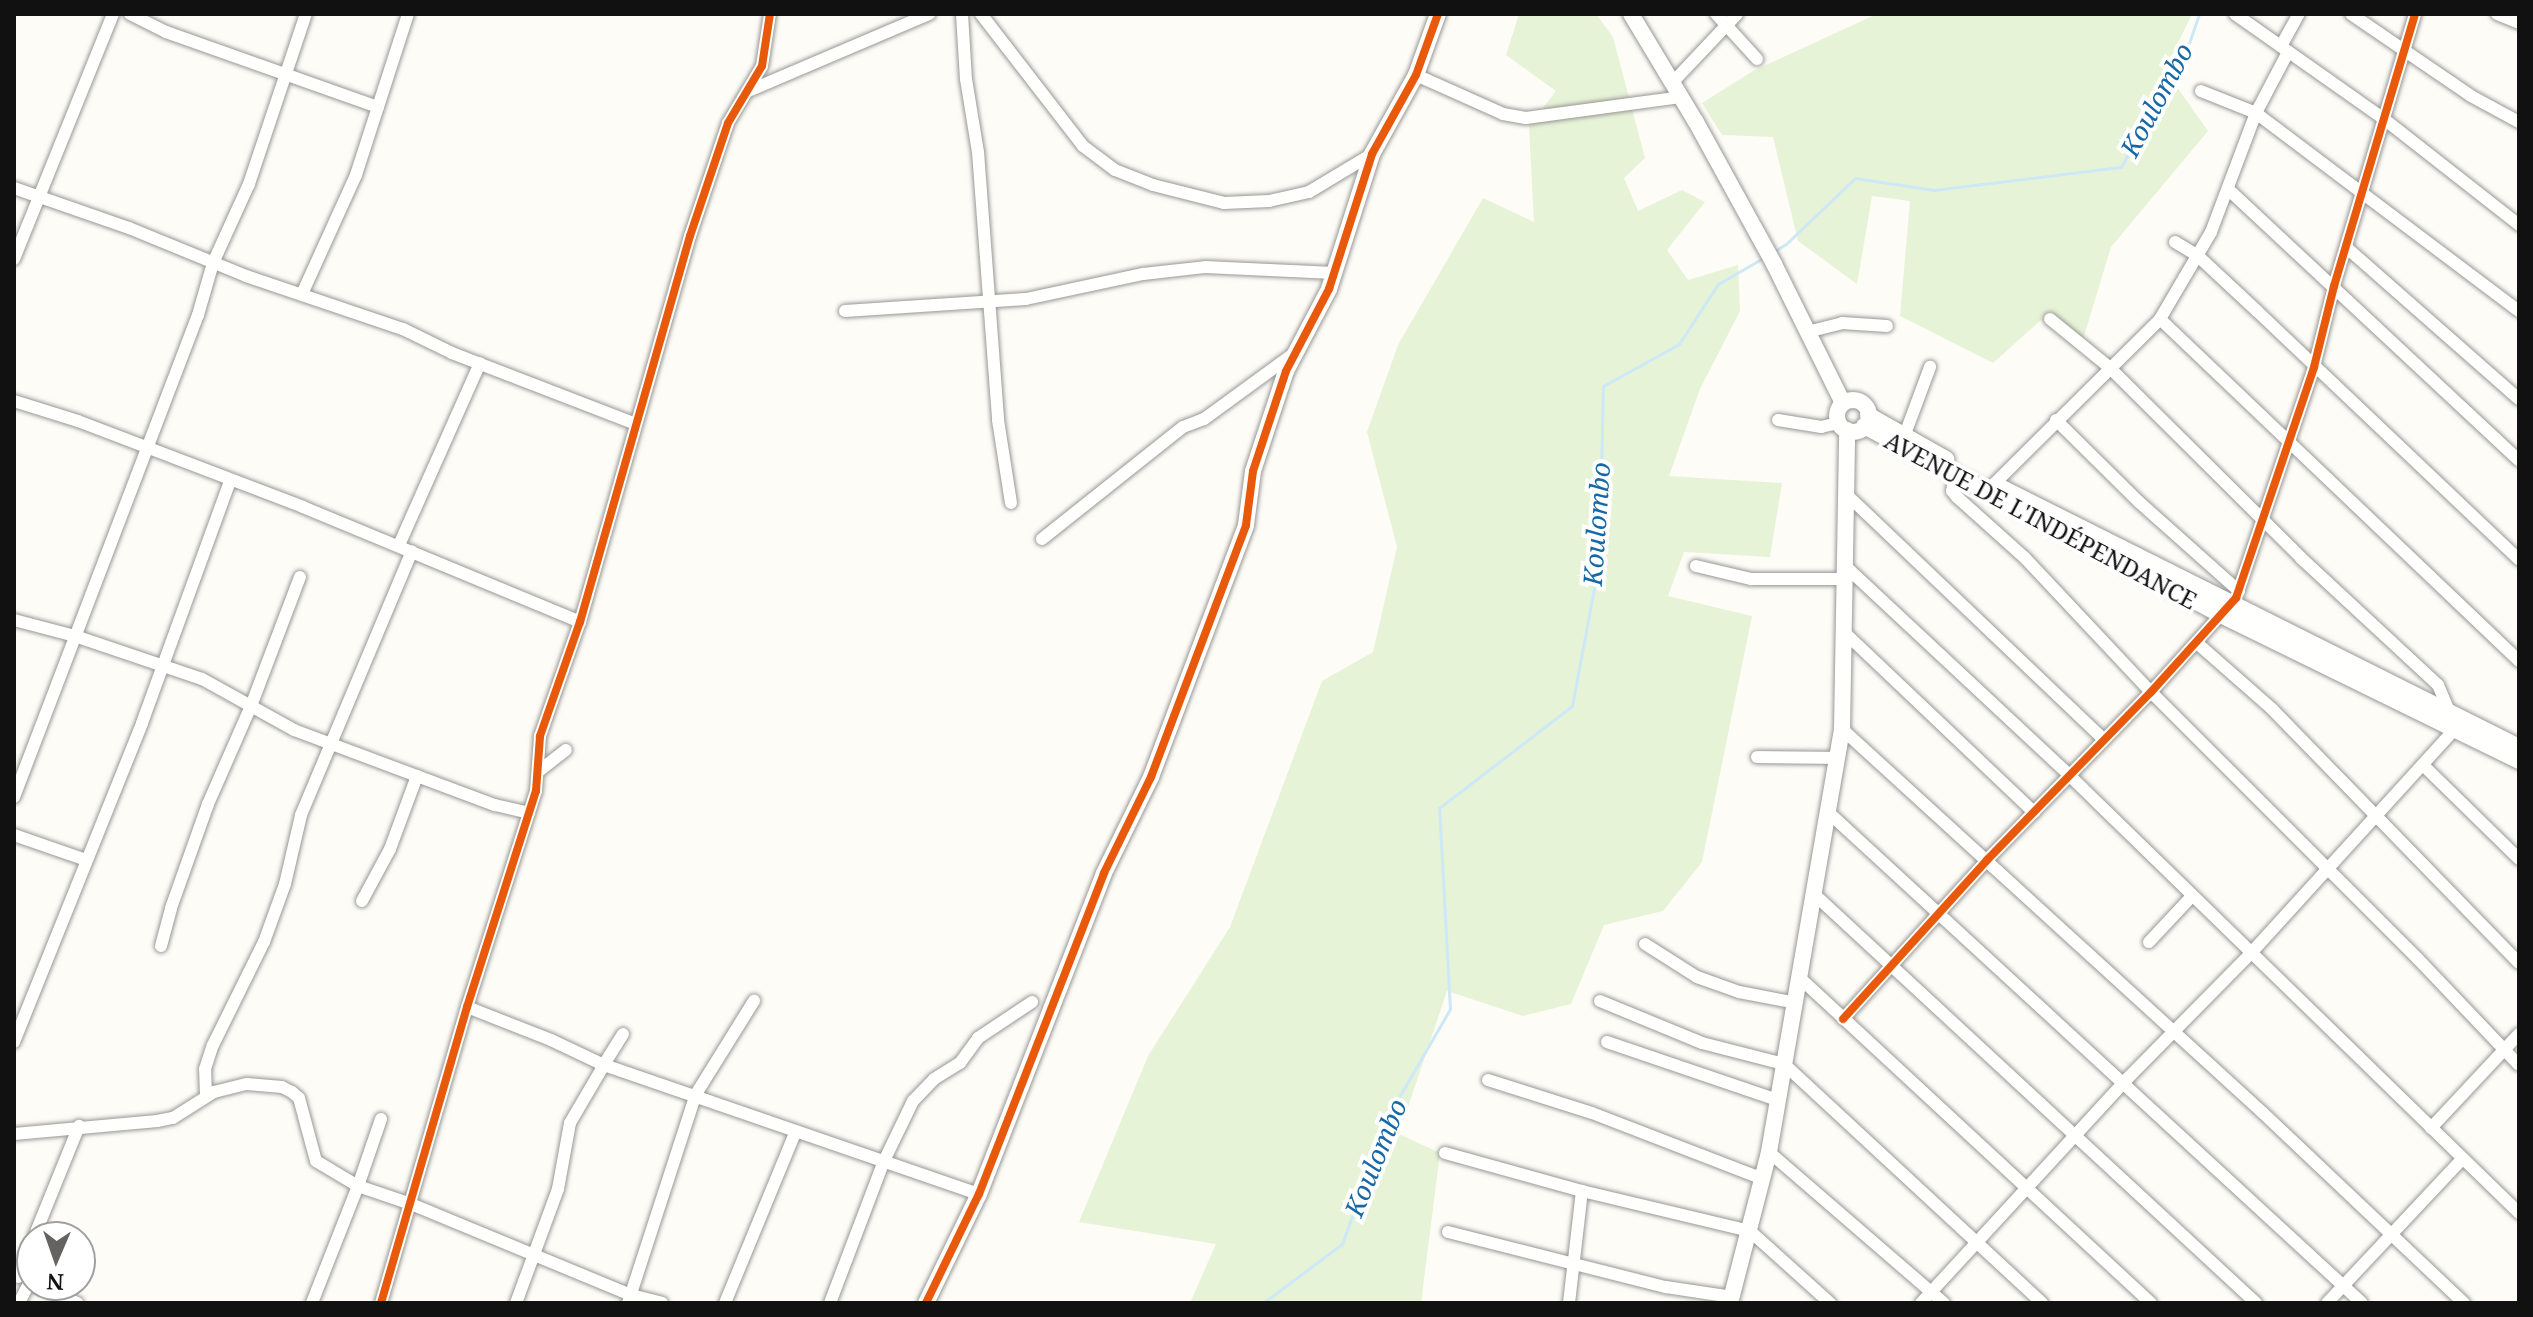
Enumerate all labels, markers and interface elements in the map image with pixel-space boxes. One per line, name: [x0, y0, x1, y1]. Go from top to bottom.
water label: Koulombo: [2114, 38, 2200, 162]
street label: AVENUE DE L'INDÉPENDANCE: [1880, 425, 2202, 615]
water label: Koulombo: [1577, 461, 1617, 587]
water label: Koulombo: [1338, 1095, 1414, 1221]
north arrow: [16, 1221, 96, 1301]
text: N: [46, 1268, 64, 1298]

